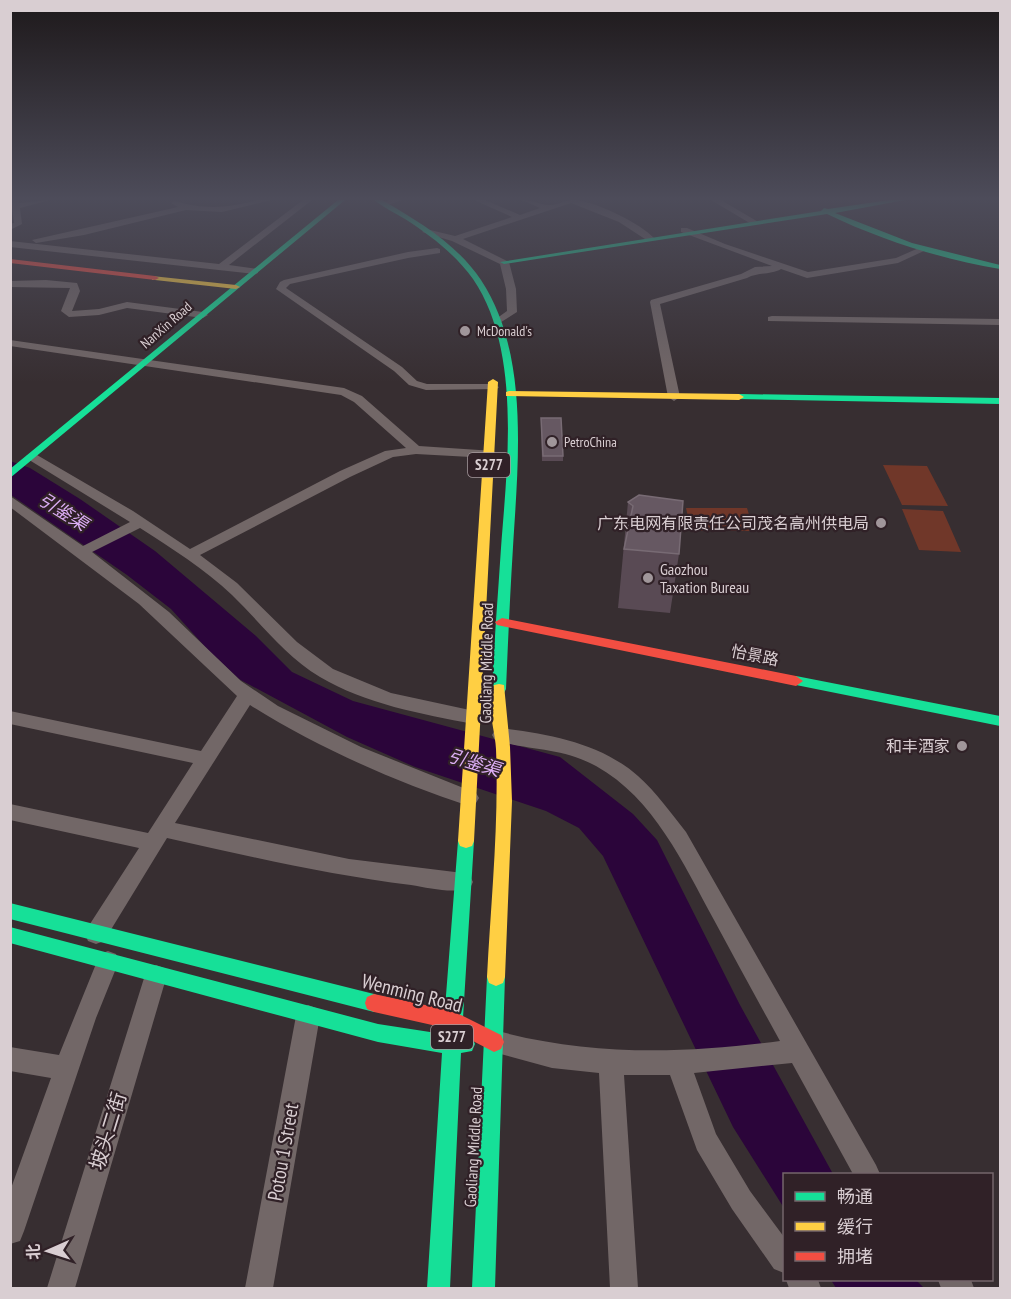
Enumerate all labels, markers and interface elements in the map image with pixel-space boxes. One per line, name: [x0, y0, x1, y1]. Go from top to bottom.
street label: NanXin Road: [137, 298, 195, 352]
place label: McDonald's: [477, 322, 532, 340]
marker: McDonald's: [458, 324, 472, 338]
place label: PetroChina: [564, 433, 617, 451]
marker: PetroChina: [545, 435, 559, 449]
road number: S277: [468, 453, 510, 477]
water label: 引鉴渠: [34, 488, 95, 537]
place label: 广东电网有限责任公司茂名高州供电局: [597, 513, 869, 533]
marker: 广东电网有限责任公司茂名高州供电局: [874, 516, 888, 530]
place label: Gaozhou Taxation Bureau: [660, 559, 749, 597]
marker: Gaozhou Taxation Bureau: [641, 571, 655, 585]
street label: Gaoliang Middle Road: [475, 602, 497, 723]
street label: 怡景路: [730, 641, 780, 669]
place label: 和丰酒家: [886, 736, 950, 756]
marker: 和丰酒家: [955, 739, 969, 753]
water label: 引鉴渠: [445, 744, 506, 782]
street label: Wenming Road: [359, 968, 465, 1018]
road number: S277: [431, 1025, 473, 1049]
street label: Gaoliang Middle Road: [460, 1086, 486, 1208]
street label: 坡头二街: [84, 1089, 132, 1173]
street label: Potou 1 Street: [262, 1101, 304, 1203]
legend: [783, 1173, 993, 1281]
text: 畅通: [837, 1185, 873, 1208]
text: 缓行: [837, 1215, 873, 1238]
north arrow: [18, 1221, 78, 1281]
text: 北: [23, 1243, 43, 1260]
text: 拥堵: [837, 1245, 873, 1268]

